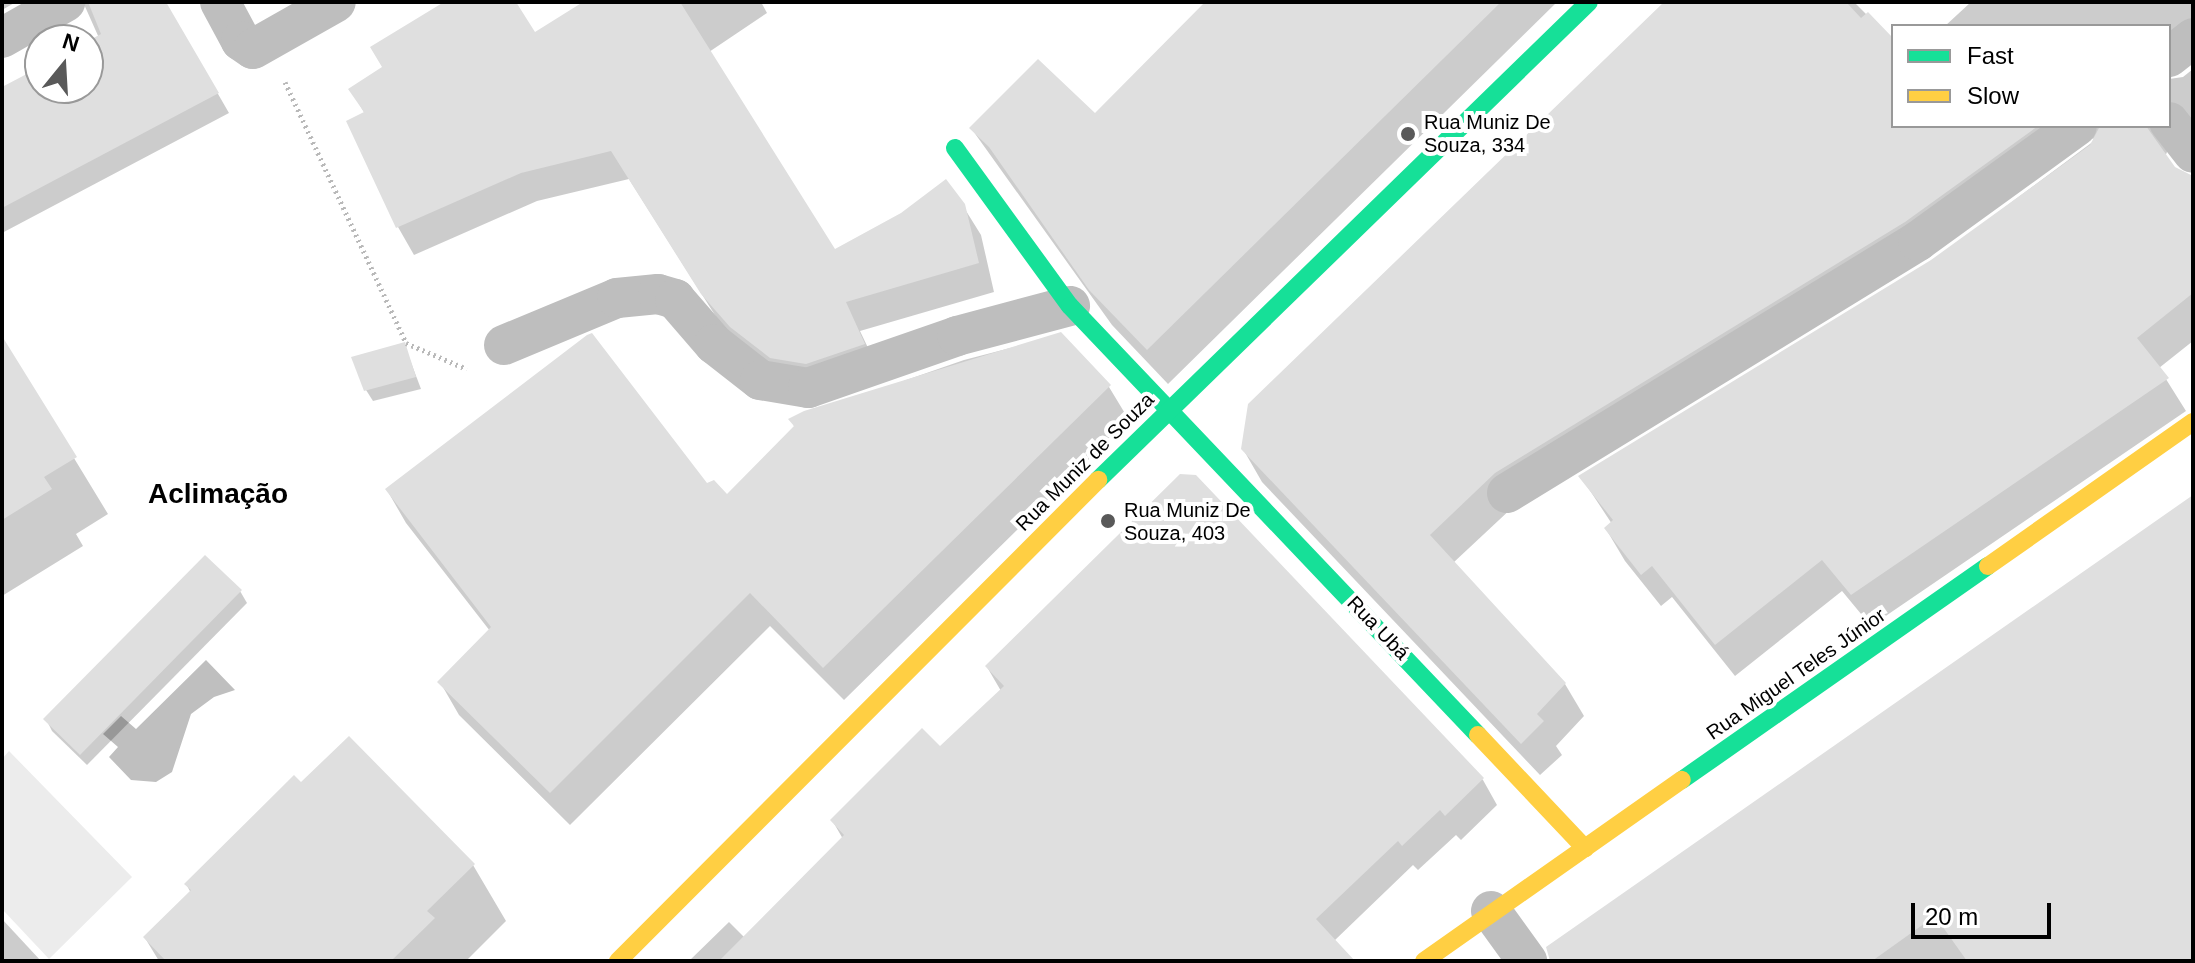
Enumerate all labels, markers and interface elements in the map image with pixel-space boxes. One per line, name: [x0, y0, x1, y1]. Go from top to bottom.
north arrow: [24, 24, 104, 104]
legend: [1891, 24, 2171, 128]
text: N: [60, 28, 82, 57]
text: Fast: [1967, 42, 2014, 69]
text: Slow: [1967, 82, 2019, 109]
place label: Rua Muniz De Souza, 334: [1424, 110, 1551, 157]
marker: Rua Muniz De Souza, 334: [1399, 125, 1417, 143]
street label: Rua Muniz de Souza: [1011, 388, 1159, 536]
district label: Aclimação: [148, 477, 288, 511]
place label: Rua Muniz De Souza, 403: [1124, 498, 1251, 545]
marker: Rua Muniz De Souza, 403: [1099, 512, 1117, 530]
street label: Rua Ubá: [1342, 591, 1414, 665]
street label: Rua Miguel Teles Júnior: [1702, 603, 1890, 745]
scale bar: [1915, 887, 2055, 937]
text: 20 m: [1925, 903, 1978, 930]

